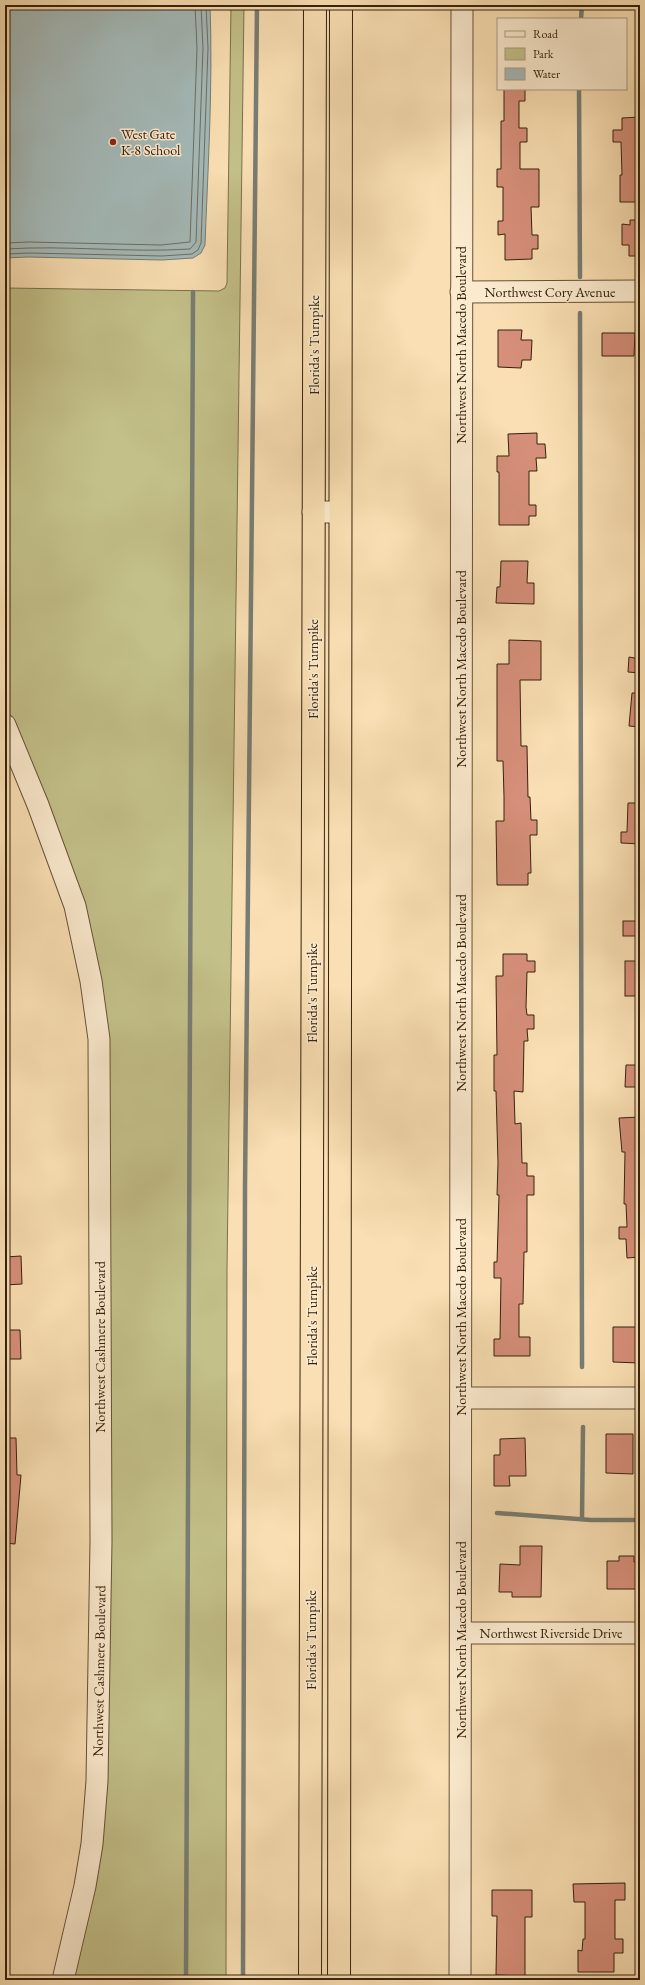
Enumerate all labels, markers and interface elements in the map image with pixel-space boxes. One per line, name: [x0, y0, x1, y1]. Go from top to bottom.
legend: [497, 18, 627, 90]
text: Road: [533, 26, 559, 42]
text: Park: [533, 46, 554, 62]
text: Water: [533, 66, 560, 82]
place label: West Gate K-8 School: [121, 125, 181, 159]
marker: West Gate K-8 School: [108, 137, 118, 147]
street label: Northwest North Macedo Boulevard: [452, 245, 470, 444]
street label: Northwest Cory Avenue: [484, 283, 616, 301]
street label: Florida's Turnpike: [305, 295, 323, 395]
street label: Northwest North Macedo Boulevard: [452, 569, 470, 768]
street label: Florida's Turnpike: [304, 619, 322, 719]
street label: Northwest North Macedo Boulevard: [452, 893, 470, 1092]
street label: Florida's Turnpike: [303, 943, 321, 1043]
street label: Northwest North Macedo Boulevard: [452, 1217, 470, 1416]
street label: Northwest Cashmere Boulevard: [91, 1260, 109, 1433]
street label: Florida's Turnpike: [303, 1266, 321, 1366]
street label: Northwest North Macedo Boulevard: [452, 1540, 470, 1739]
street label: Northwest Cashmere Boulevard: [89, 1584, 110, 1757]
street label: Florida's Turnpike: [302, 1590, 320, 1690]
street label: Northwest Riverside Drive: [480, 1624, 623, 1642]

